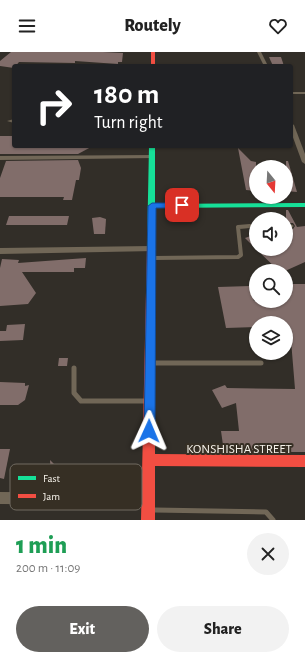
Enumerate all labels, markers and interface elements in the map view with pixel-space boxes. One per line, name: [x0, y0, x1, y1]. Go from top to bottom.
icon: menu: [16, 15, 38, 37]
icon: heart: [267, 15, 289, 37]
text: Routely: [124, 17, 181, 35]
icon: right: [28, 80, 80, 132]
text: 180 m: [94, 81, 159, 109]
text: Turn right: [94, 114, 163, 132]
north arrow: [249, 160, 293, 204]
map controls: [249, 160, 293, 360]
pin: [165, 188, 199, 222]
icon: arrive: [171, 194, 193, 216]
button: sound: [249, 212, 293, 256]
button: search: [249, 264, 293, 308]
button: layers: [249, 316, 293, 360]
position arrow: [128, 410, 170, 452]
street label: KONSHISHA STREET: [186, 443, 292, 456]
legend: [10, 464, 142, 510]
text: Fast: [43, 473, 61, 484]
text: Jam: [43, 491, 60, 502]
button: close: [247, 533, 289, 575]
text: 1 min: [16, 534, 67, 558]
text: 200 m · 11:09: [16, 562, 80, 575]
button: Exit: [16, 606, 149, 652]
button: Share: [157, 606, 289, 652]

